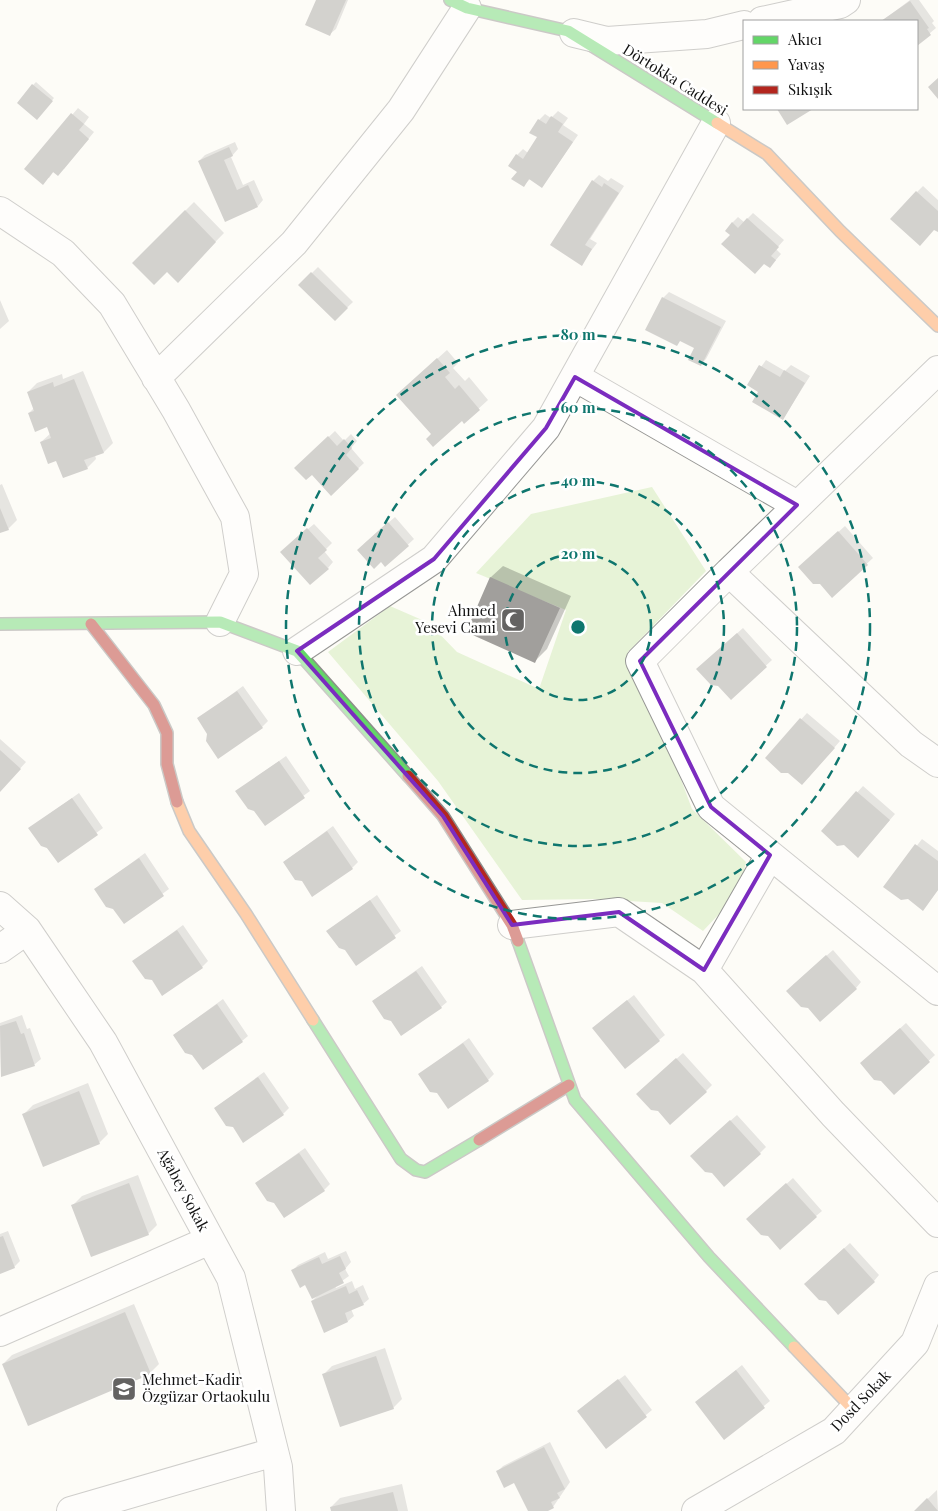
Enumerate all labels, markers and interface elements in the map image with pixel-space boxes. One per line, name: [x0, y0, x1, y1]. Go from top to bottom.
legend: [743, 20, 918, 110]
text: Akıcı: [787, 29, 822, 49]
street label: Dörtokka Caddesi: [619, 39, 732, 120]
text: Yavaş: [787, 54, 825, 74]
text: Sıkışık: [788, 79, 833, 99]
text: 80 m: [560, 324, 596, 344]
text: 60 m: [560, 397, 596, 417]
text: 40 m: [561, 470, 596, 490]
text: 20 m: [561, 543, 596, 563]
place label: Ahmed Yesevi Cami: [414, 600, 497, 637]
mosque icon: Ahmed Yesevi Cami: [500, 607, 526, 633]
centre of rings: [569, 618, 587, 636]
street label: Ağabey Sokak: [153, 1144, 215, 1235]
street label: Dosd Sokak: [826, 1365, 895, 1435]
place label: Mehmet-Kadir Özgüzar Ortaokulu: [142, 1369, 270, 1406]
school or university icon: Mehmet-Kadir Özgüzar Ortaokulu: [111, 1376, 137, 1402]

